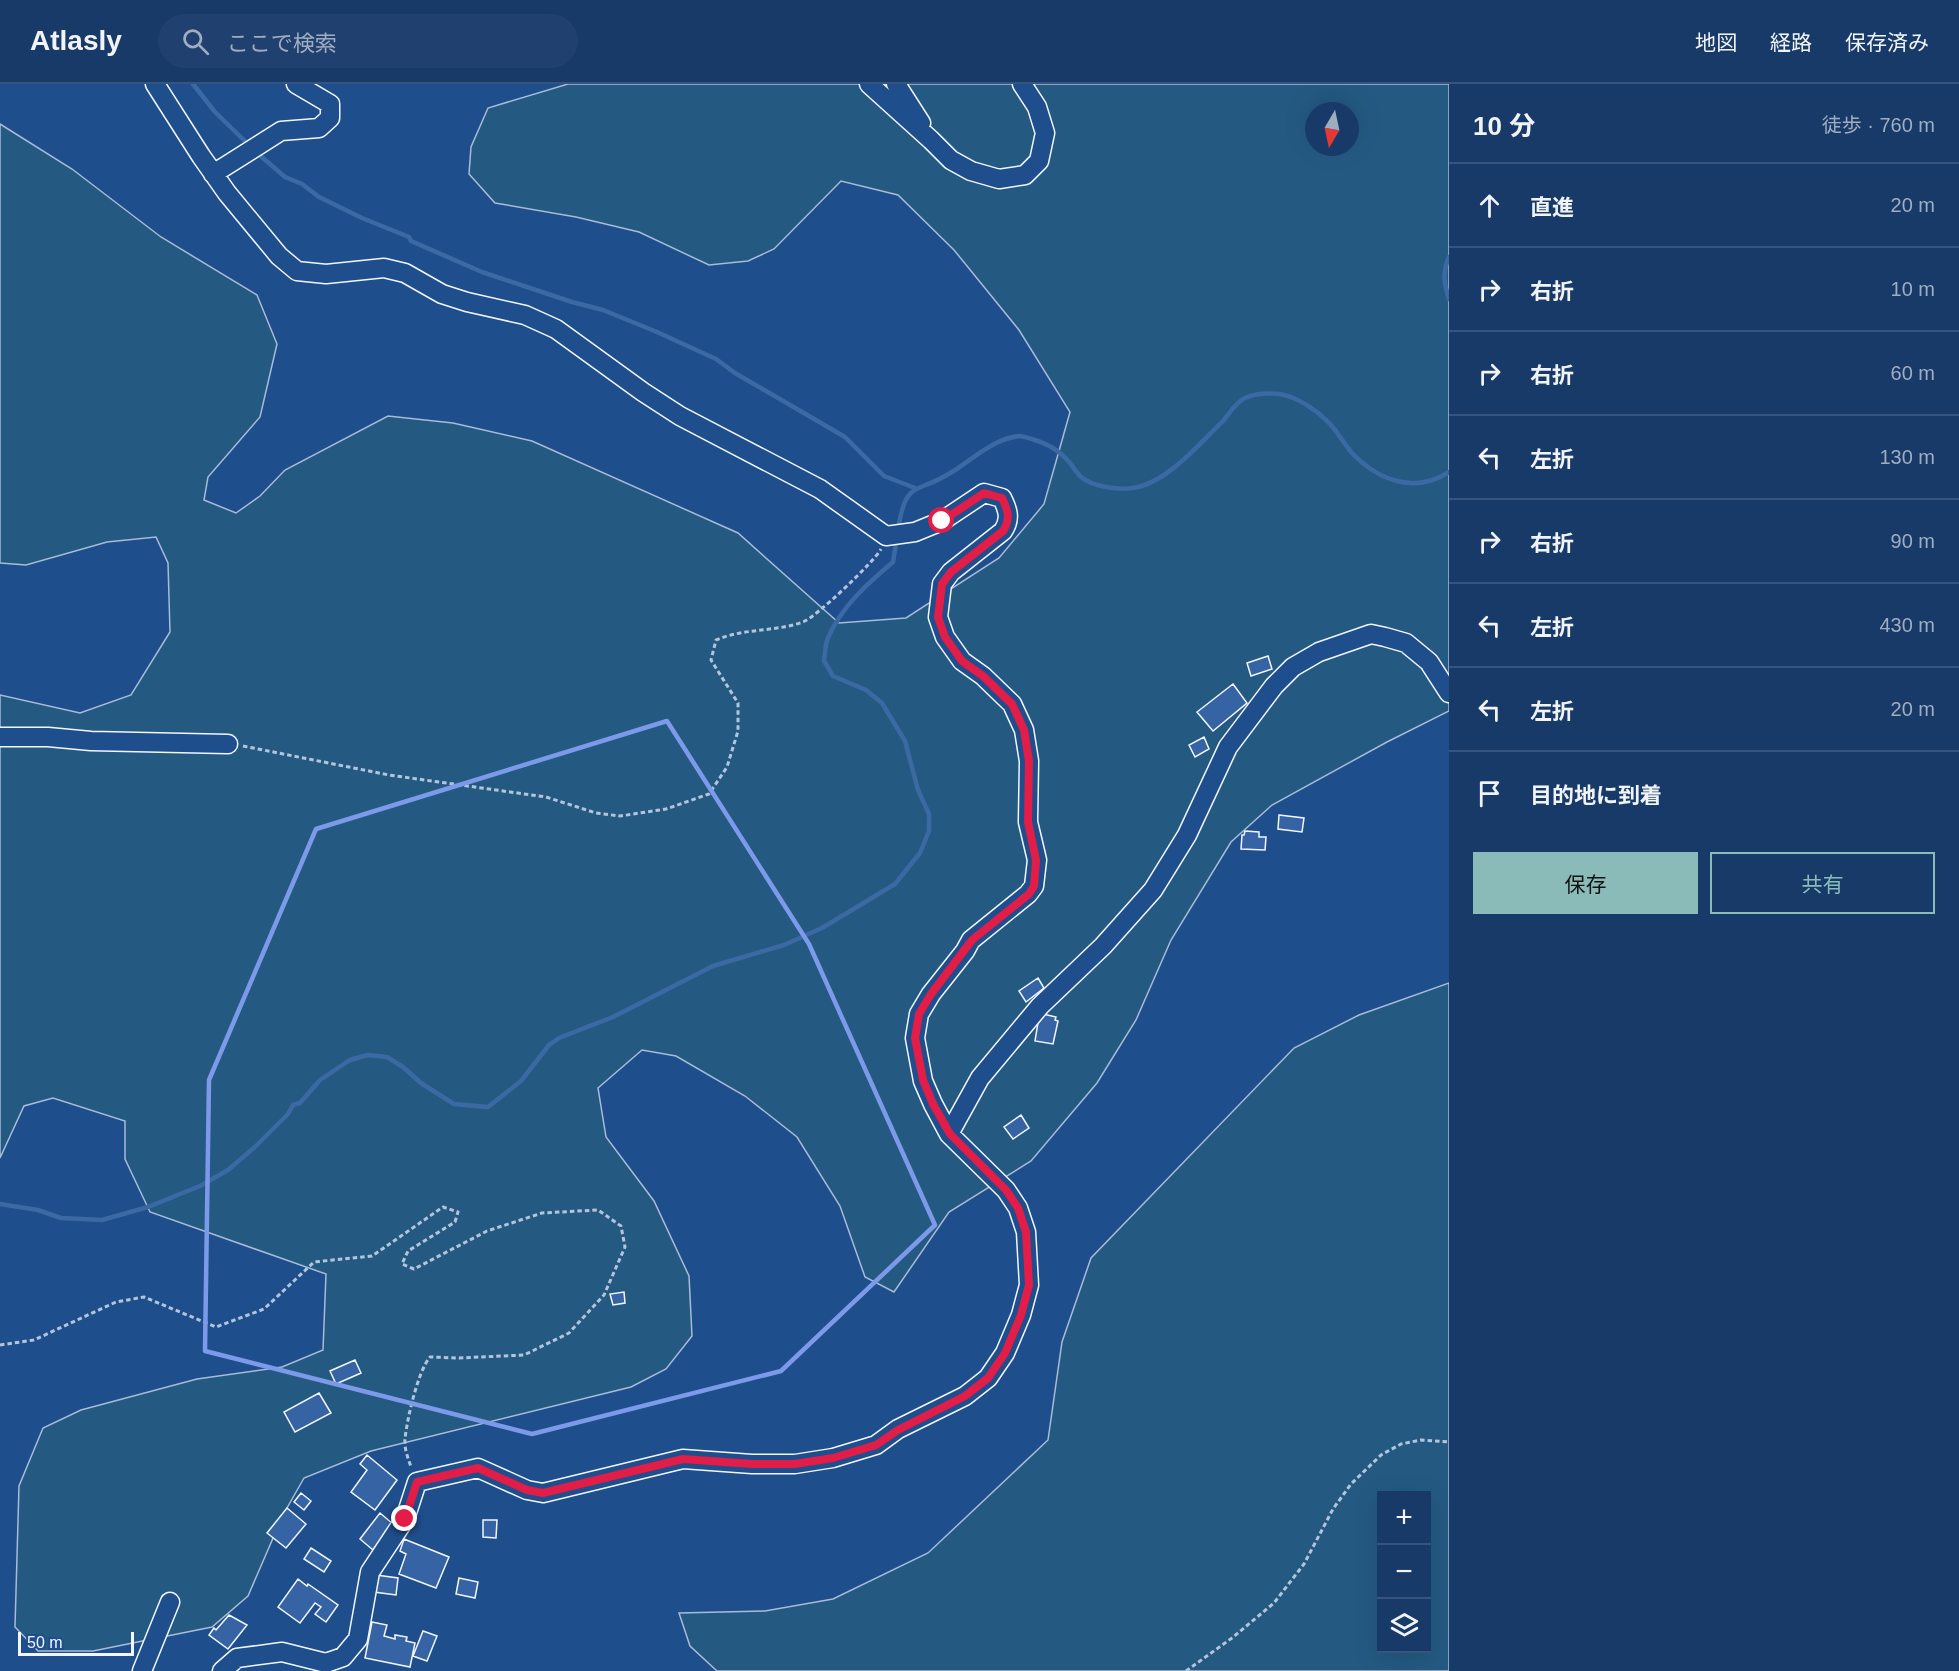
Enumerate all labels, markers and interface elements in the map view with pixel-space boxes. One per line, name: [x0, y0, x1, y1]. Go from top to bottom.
search box: [158, 14, 578, 68]
text: Atlasly: [30, 25, 122, 56]
icon: search: [179, 25, 212, 58]
text: ここで検索: [227, 31, 337, 56]
text: 地図: [1695, 31, 1737, 54]
text: 経路: [1770, 31, 1812, 54]
text: 保存済み: [1845, 31, 1929, 54]
north arrow: [1305, 102, 1359, 156]
text: 10 分: [1473, 111, 1535, 141]
text: 徒歩 · 760 m: [1822, 114, 1935, 136]
icon: ahead: [1473, 189, 1506, 222]
text: 20 m: [1891, 194, 1935, 216]
text: 直進: [1530, 195, 1574, 220]
icon: right: [1473, 273, 1506, 306]
text: 10 m: [1891, 278, 1935, 300]
text: 右折: [1530, 279, 1574, 304]
icon: right: [1473, 357, 1506, 390]
text: 60 m: [1891, 362, 1935, 384]
text: 右折: [1530, 363, 1574, 388]
icon: left: [1473, 441, 1506, 474]
text: 130 m: [1879, 446, 1935, 468]
text: 左折: [1530, 447, 1574, 472]
route start: [928, 507, 954, 533]
icon: right: [1473, 525, 1506, 558]
text: 90 m: [1891, 530, 1935, 552]
text: 右折: [1530, 531, 1574, 556]
icon: left: [1473, 609, 1506, 642]
text: 430 m: [1879, 614, 1935, 636]
text: 左折: [1530, 615, 1574, 640]
icon: left: [1473, 693, 1506, 726]
text: 20 m: [1891, 698, 1935, 720]
text: 左折: [1530, 699, 1574, 724]
icon: arrive: [1473, 777, 1506, 810]
text: 目的地に到着: [1530, 783, 1662, 808]
button: 保存: [1473, 852, 1698, 914]
button: 共有: [1710, 852, 1935, 914]
map controls: [1377, 1491, 1431, 1653]
button: +: [1377, 1491, 1431, 1545]
route end: [391, 1505, 417, 1531]
button: −: [1377, 1545, 1431, 1599]
button: layers: [1377, 1599, 1431, 1653]
scale bar: [18, 1629, 134, 1656]
text: 50 m: [27, 1634, 63, 1651]

